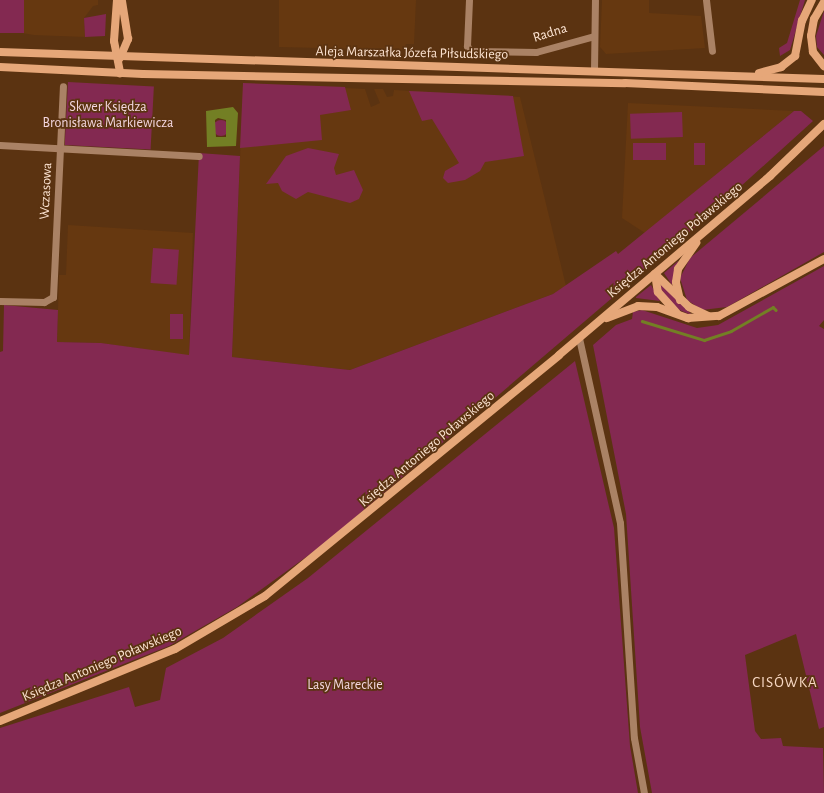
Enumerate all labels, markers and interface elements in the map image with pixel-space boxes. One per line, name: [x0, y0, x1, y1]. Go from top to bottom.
street label: Radna: [531, 20, 569, 46]
street label: Aleja Marszałka Józefa Piłsudskiego: [316, 43, 508, 63]
park label: Skwer Księdza Bronisława Markiewicza: [43, 99, 173, 132]
street label: Wczasowa: [36, 162, 56, 220]
street label: Księdza Antoniego Poławskiego: [604, 178, 746, 302]
street label: Księdza Antoniego Poławskiego: [356, 387, 498, 511]
street label: Księdza Antoniego Poławskiego: [20, 623, 184, 705]
district label: CISÓWKA: [752, 674, 818, 692]
park label: Lasy Mareckie: [307, 677, 383, 693]

